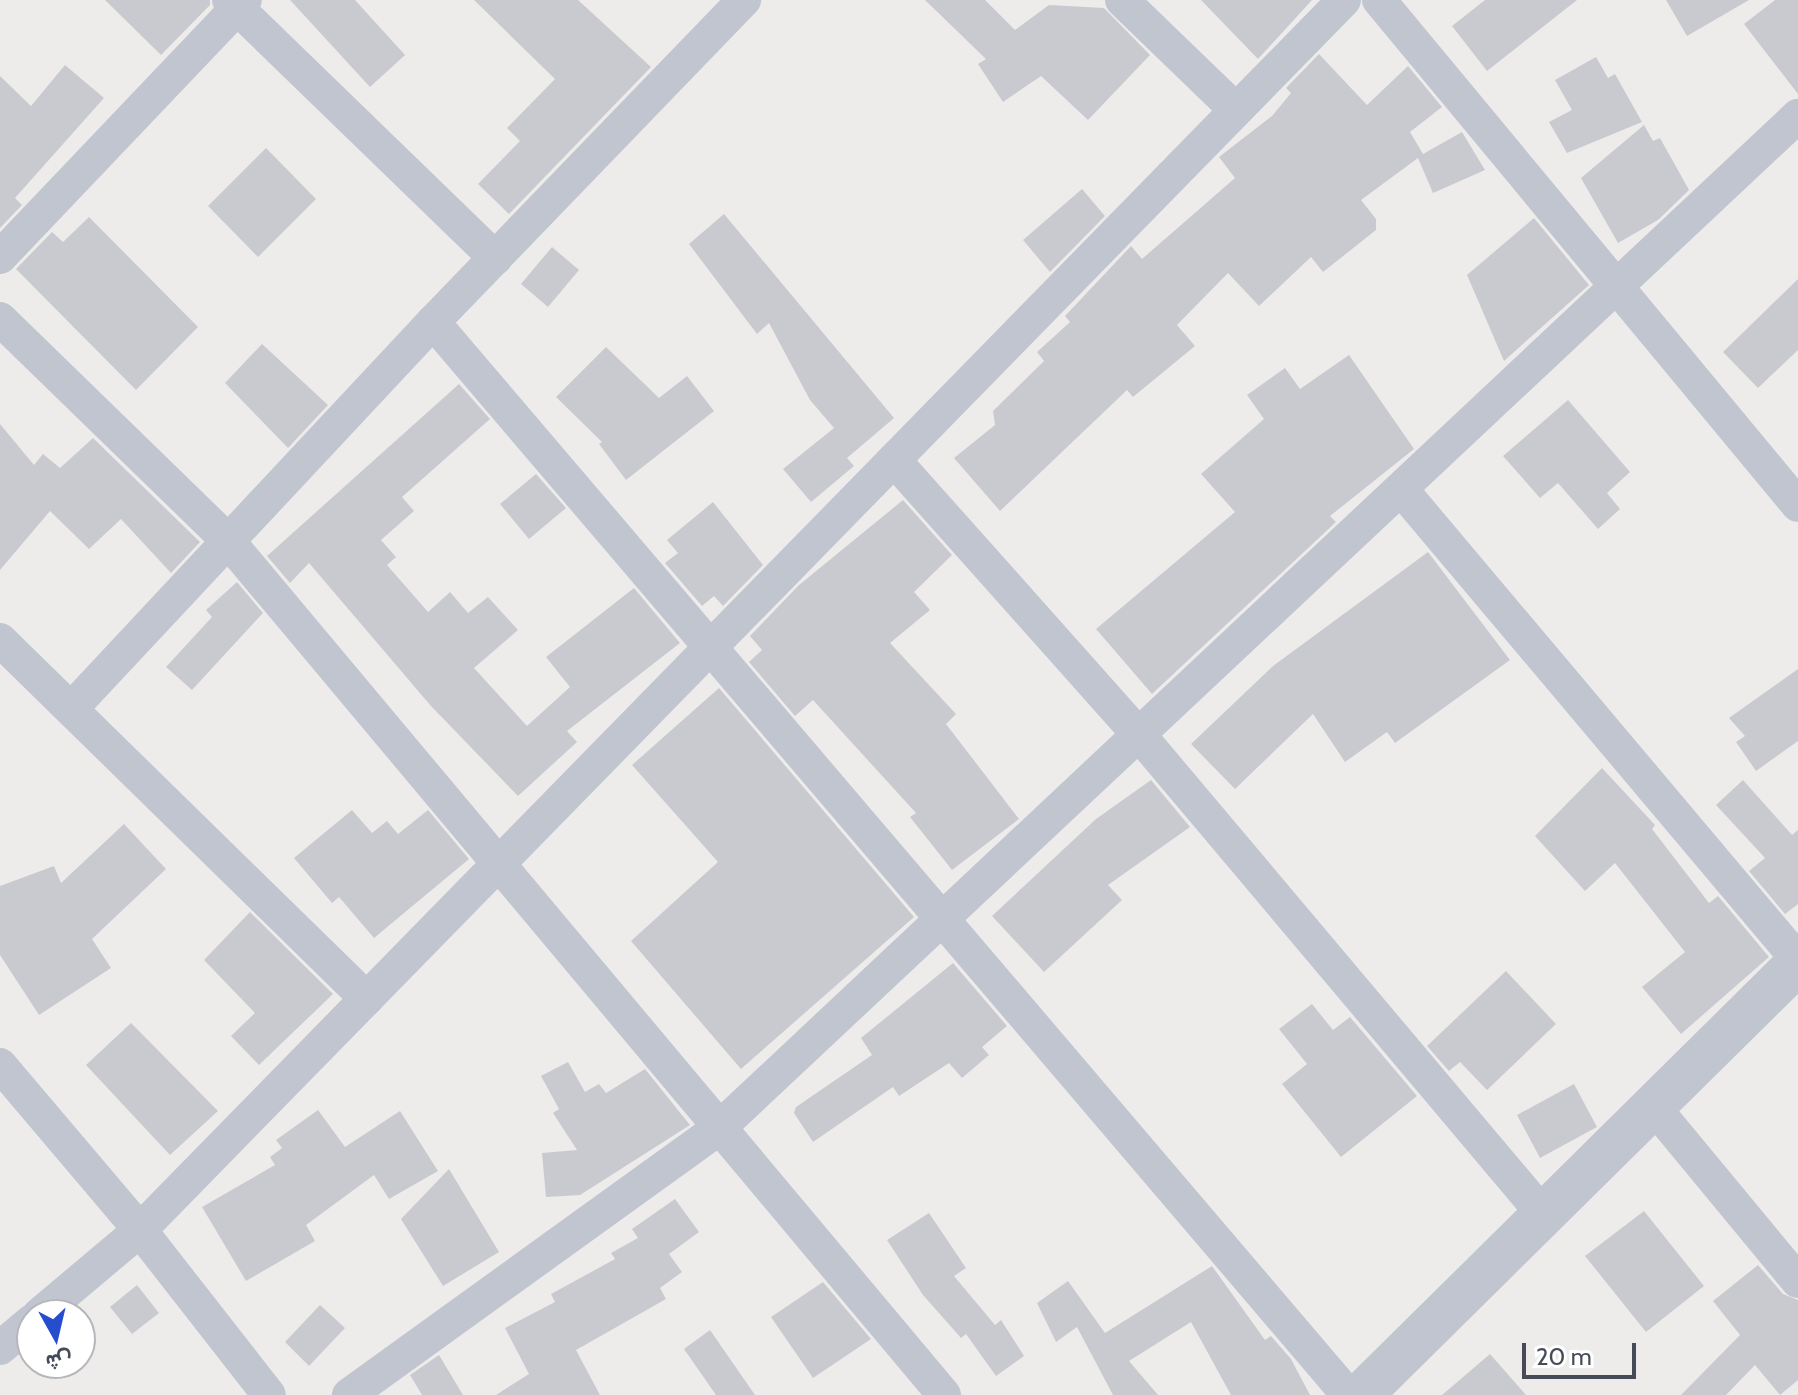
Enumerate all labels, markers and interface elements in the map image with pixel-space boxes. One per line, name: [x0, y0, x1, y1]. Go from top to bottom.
north arrow: [16, 1299, 96, 1379]
scale bar: [1526, 1327, 1640, 1377]
text: 20 m: [1536, 1342, 1592, 1371]
text: ش: [44, 1346, 74, 1376]

